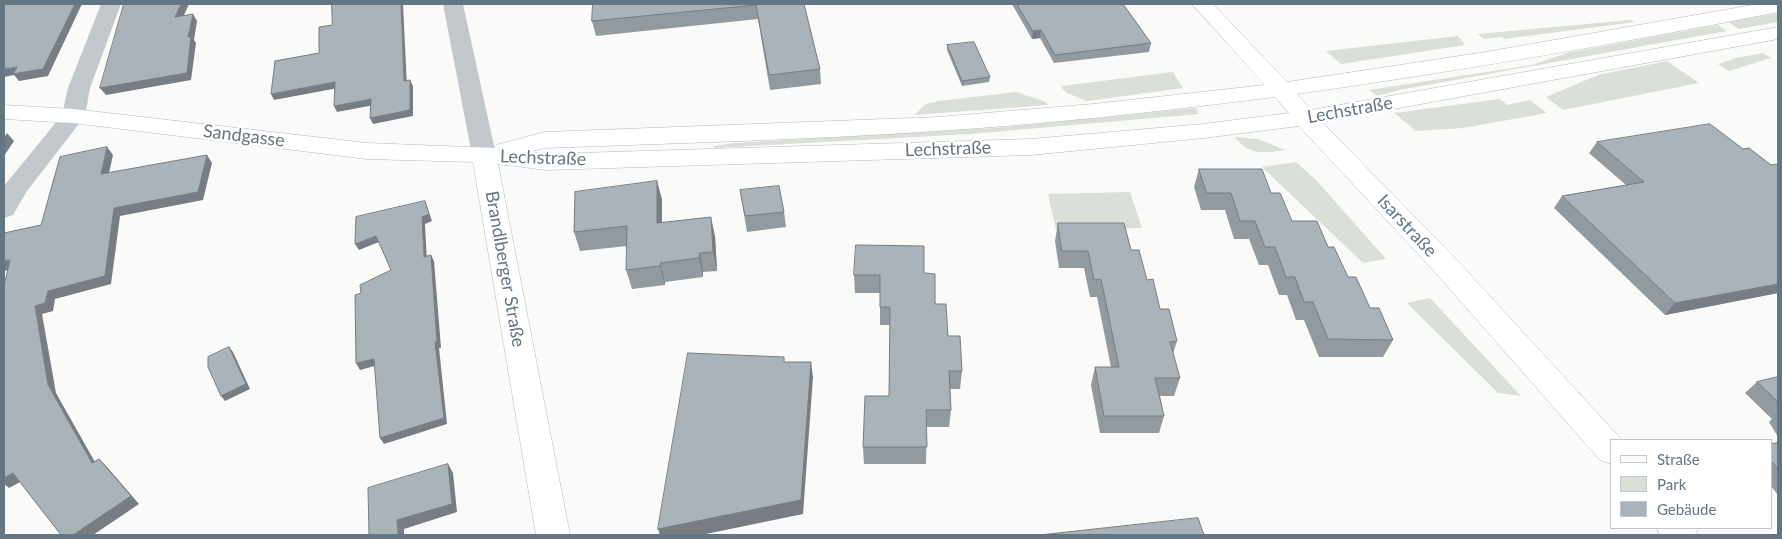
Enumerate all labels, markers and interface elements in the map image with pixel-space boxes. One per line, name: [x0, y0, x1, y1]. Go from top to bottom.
street label: Lechstraße: [1306, 92, 1394, 128]
street label: Sandgasse: [202, 120, 286, 152]
street label: Lechstraße: [905, 137, 991, 161]
street label: Lechstraße: [500, 146, 586, 170]
street label: Brandlberger Straße: [481, 189, 529, 349]
street label: Isarstraße: [1373, 190, 1441, 262]
legend: [1610, 439, 1772, 529]
text: Straße: [1657, 450, 1700, 468]
text: Park: [1657, 475, 1686, 493]
text: Gebäude: [1657, 500, 1716, 518]

